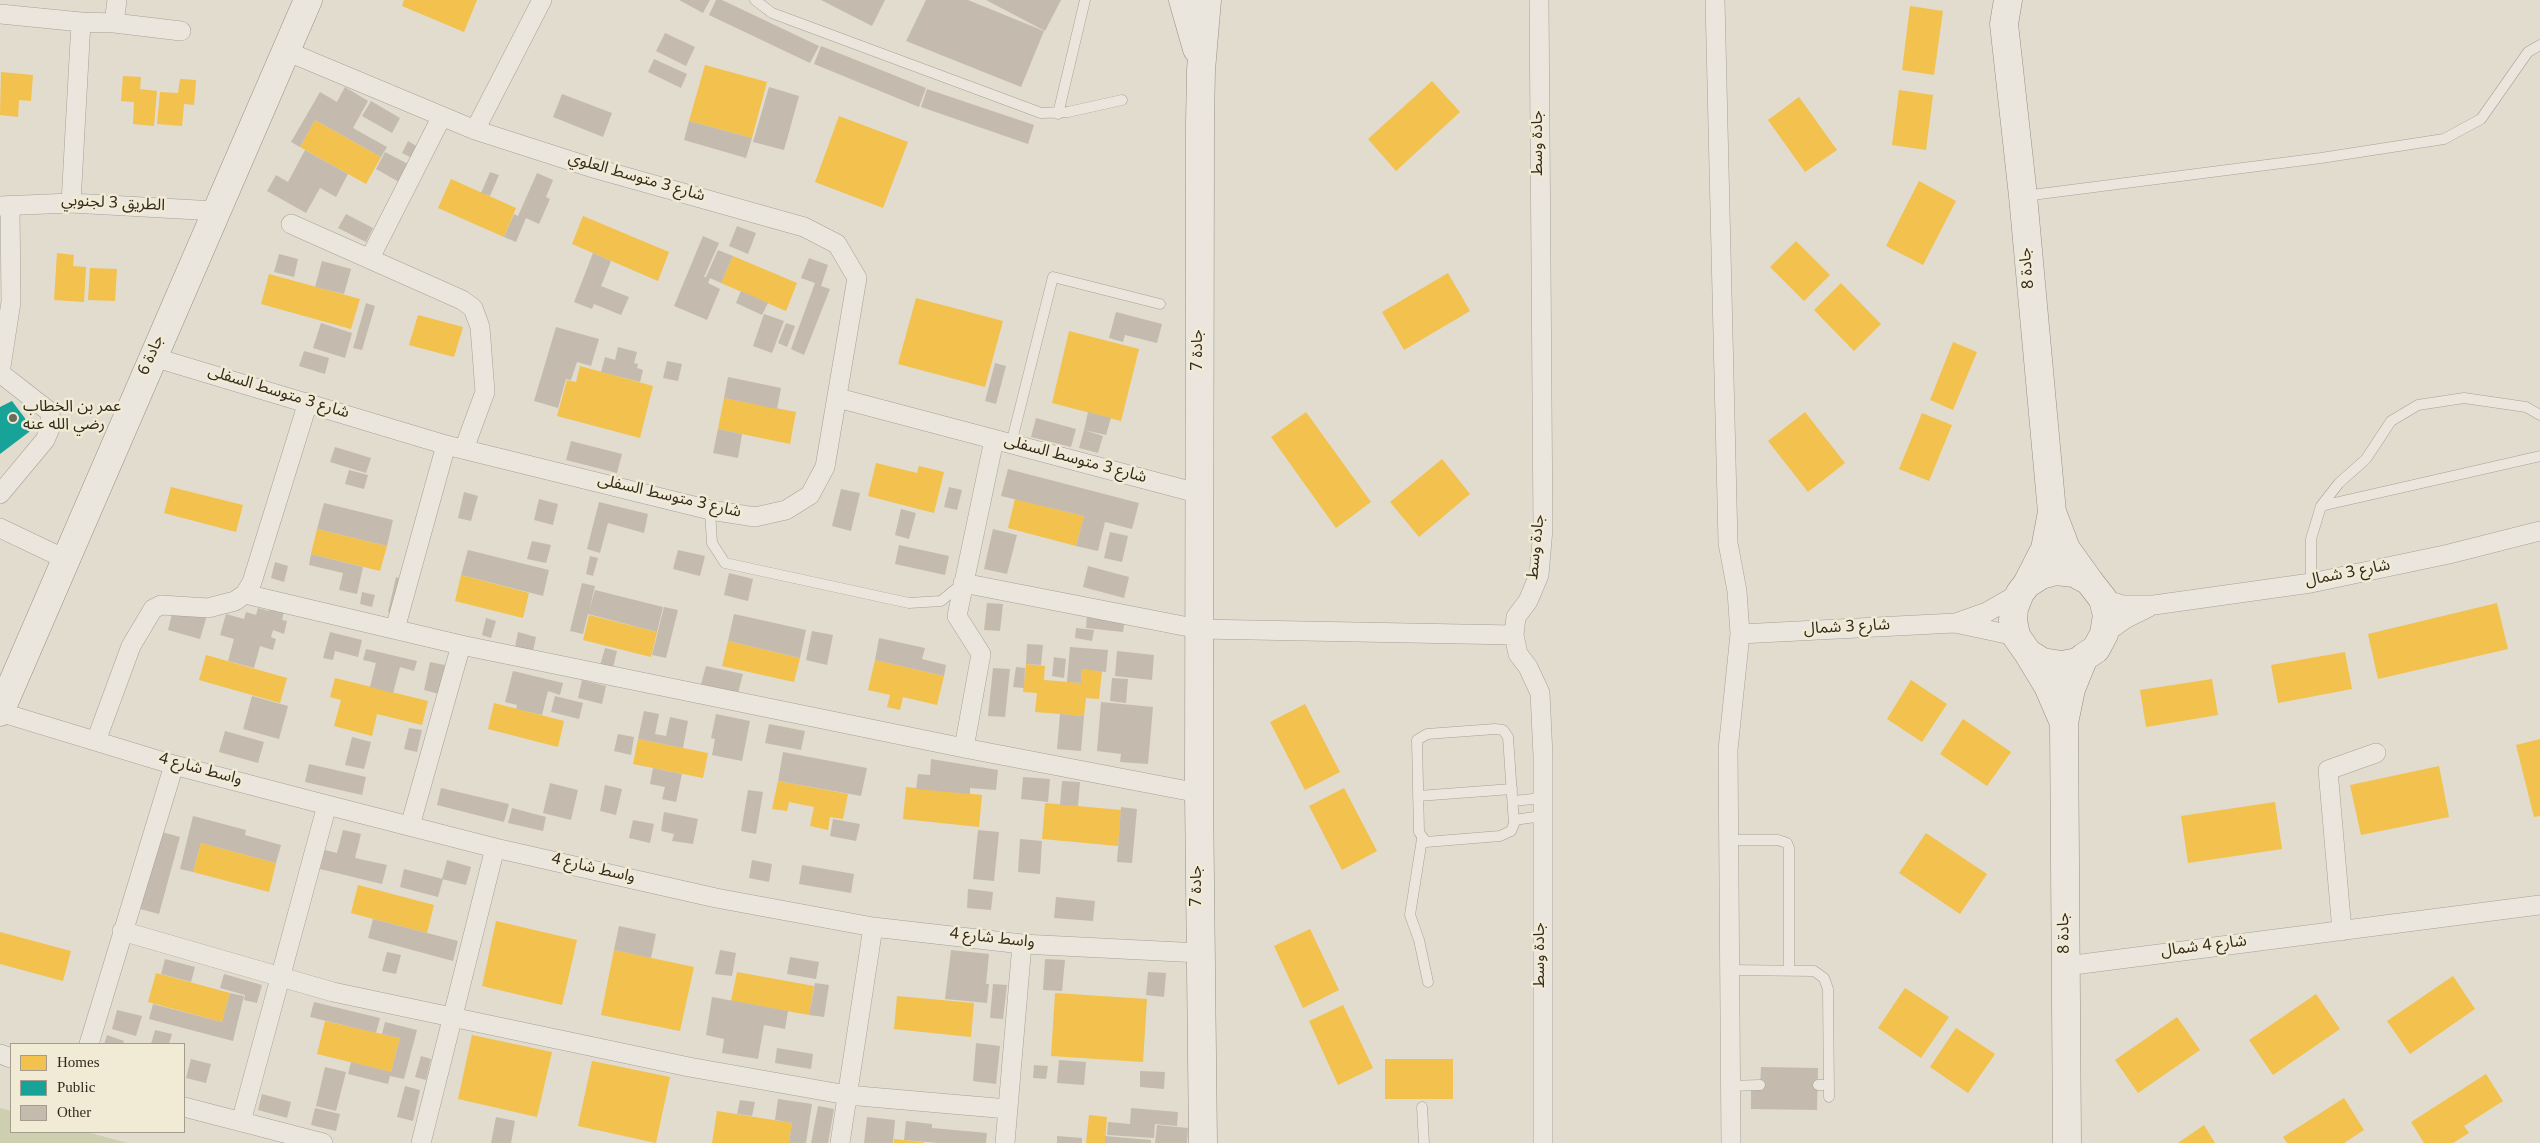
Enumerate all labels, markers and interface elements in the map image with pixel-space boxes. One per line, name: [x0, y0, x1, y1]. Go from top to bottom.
street label: جادة وسط: [1530, 110, 1550, 176]
street label: شارع 3 متوسط العلوي: [565, 150, 707, 208]
street label: الطريق 3 لجنوبي: [61, 193, 165, 217]
street label: جادة 8: [2018, 246, 2040, 290]
street label: جادة 7: [1190, 329, 1210, 371]
street label: جادة 6: [136, 333, 170, 379]
street label: شارع 3 متوسط السفلى: [205, 363, 351, 425]
place label: عمر بن الخطاب رضي الله عنه: [23, 399, 121, 437]
marker: عمر بن الخطاب رضي الله عنه: [7, 412, 19, 424]
street label: شارع 3 متوسط السفلى: [1002, 433, 1148, 489]
street label: شارع 3 متوسط السفلى: [595, 472, 743, 524]
street label: جادة وسط: [1525, 514, 1551, 580]
street label: شارع 3 شمال: [2304, 557, 2392, 593]
street label: شارع 3 شمال: [1803, 617, 1891, 641]
street label: واسط شارع 4: [156, 751, 244, 791]
street label: واسط شارع 4: [549, 851, 637, 889]
street label: جادة 7: [1189, 865, 1209, 907]
street label: جادة 8: [2056, 912, 2076, 954]
street label: جادة وسط: [1532, 922, 1552, 988]
street label: واسط شارع 4: [949, 926, 1035, 954]
street label: شارع 4 شمال: [2160, 933, 2248, 963]
legend: [10, 1043, 185, 1133]
text: Homes: [57, 1054, 100, 1070]
text: Public: [57, 1079, 95, 1095]
text: Other: [57, 1104, 91, 1120]

